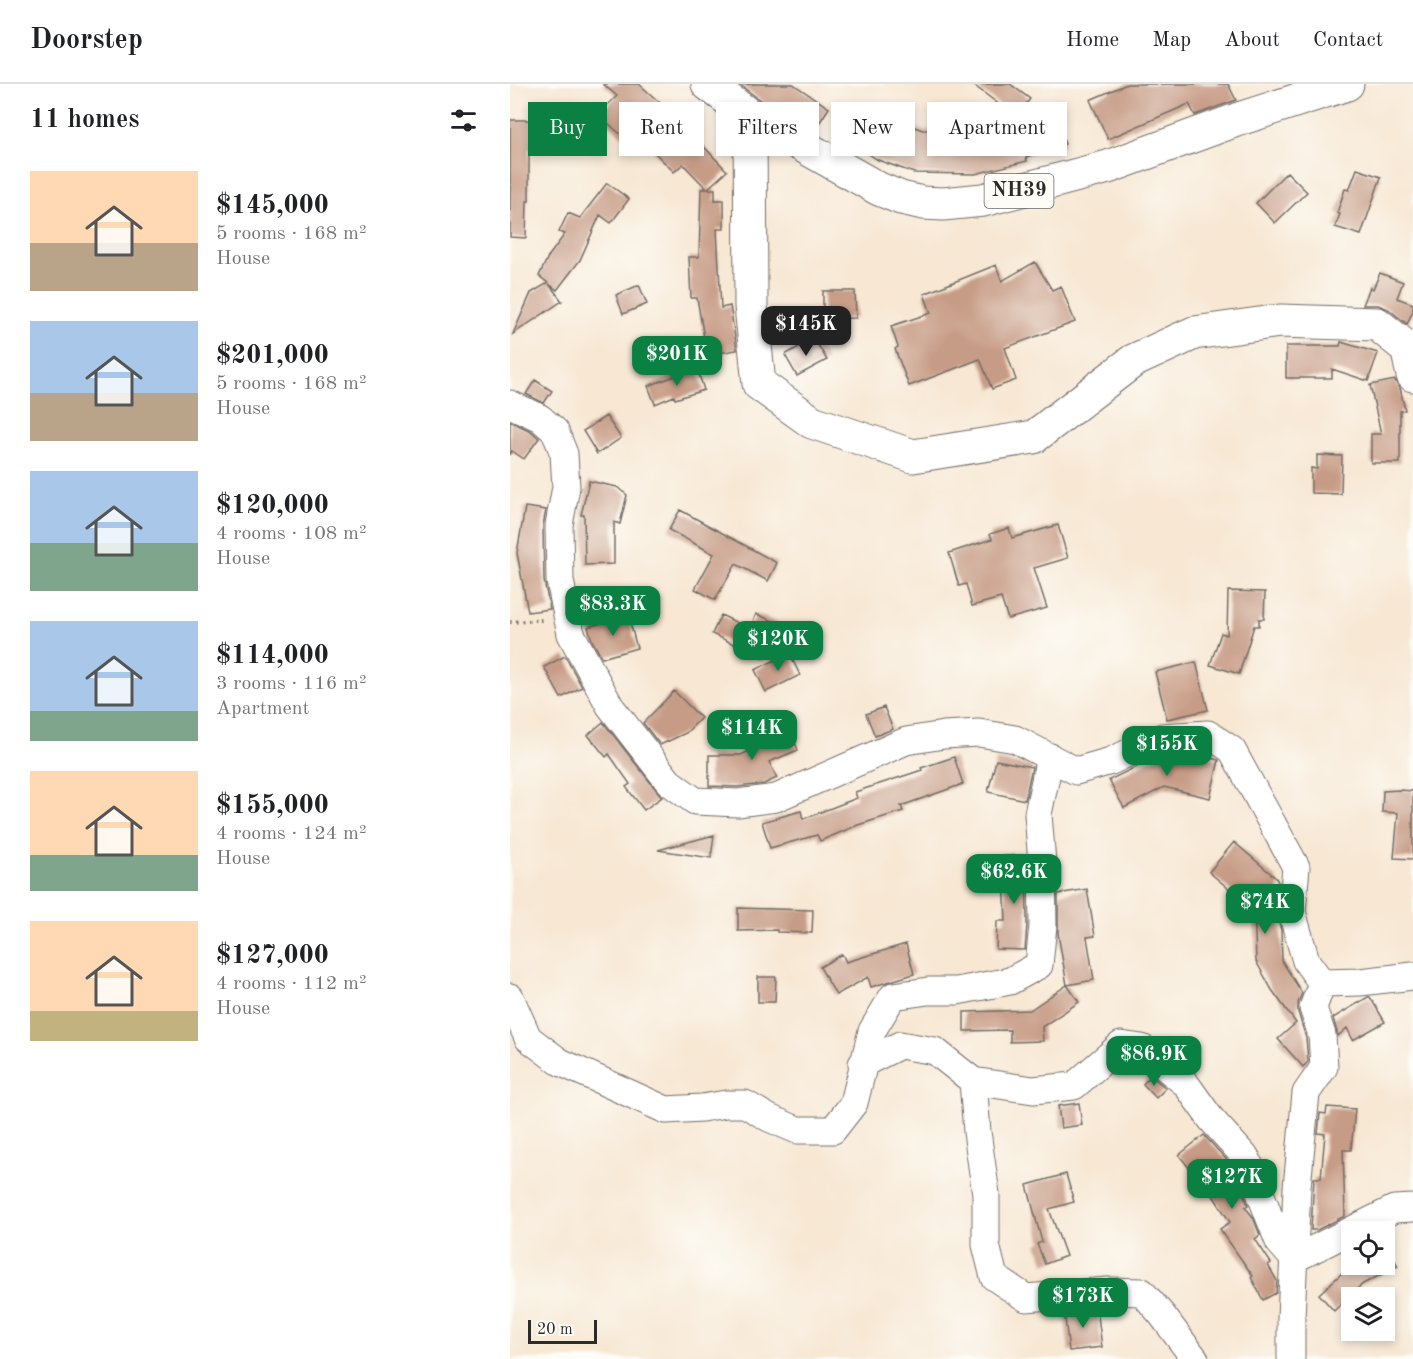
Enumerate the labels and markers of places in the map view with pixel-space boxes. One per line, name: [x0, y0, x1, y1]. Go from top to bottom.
pin: $145K: [764, 306, 848, 357]
pin: $201K: [635, 336, 719, 387]
pin: $83.3K: [564, 586, 662, 637]
pin: $120K: [736, 621, 820, 672]
pin: $114K: [710, 710, 794, 761]
pin: $155K: [1125, 726, 1209, 777]
pin: $62.6K: [965, 854, 1063, 905]
pin: $74K: [1229, 884, 1301, 935]
pin: $86.9K: [1105, 1036, 1203, 1087]
pin: $127K: [1190, 1159, 1274, 1210]
pin: $173K: [1041, 1278, 1125, 1329]

